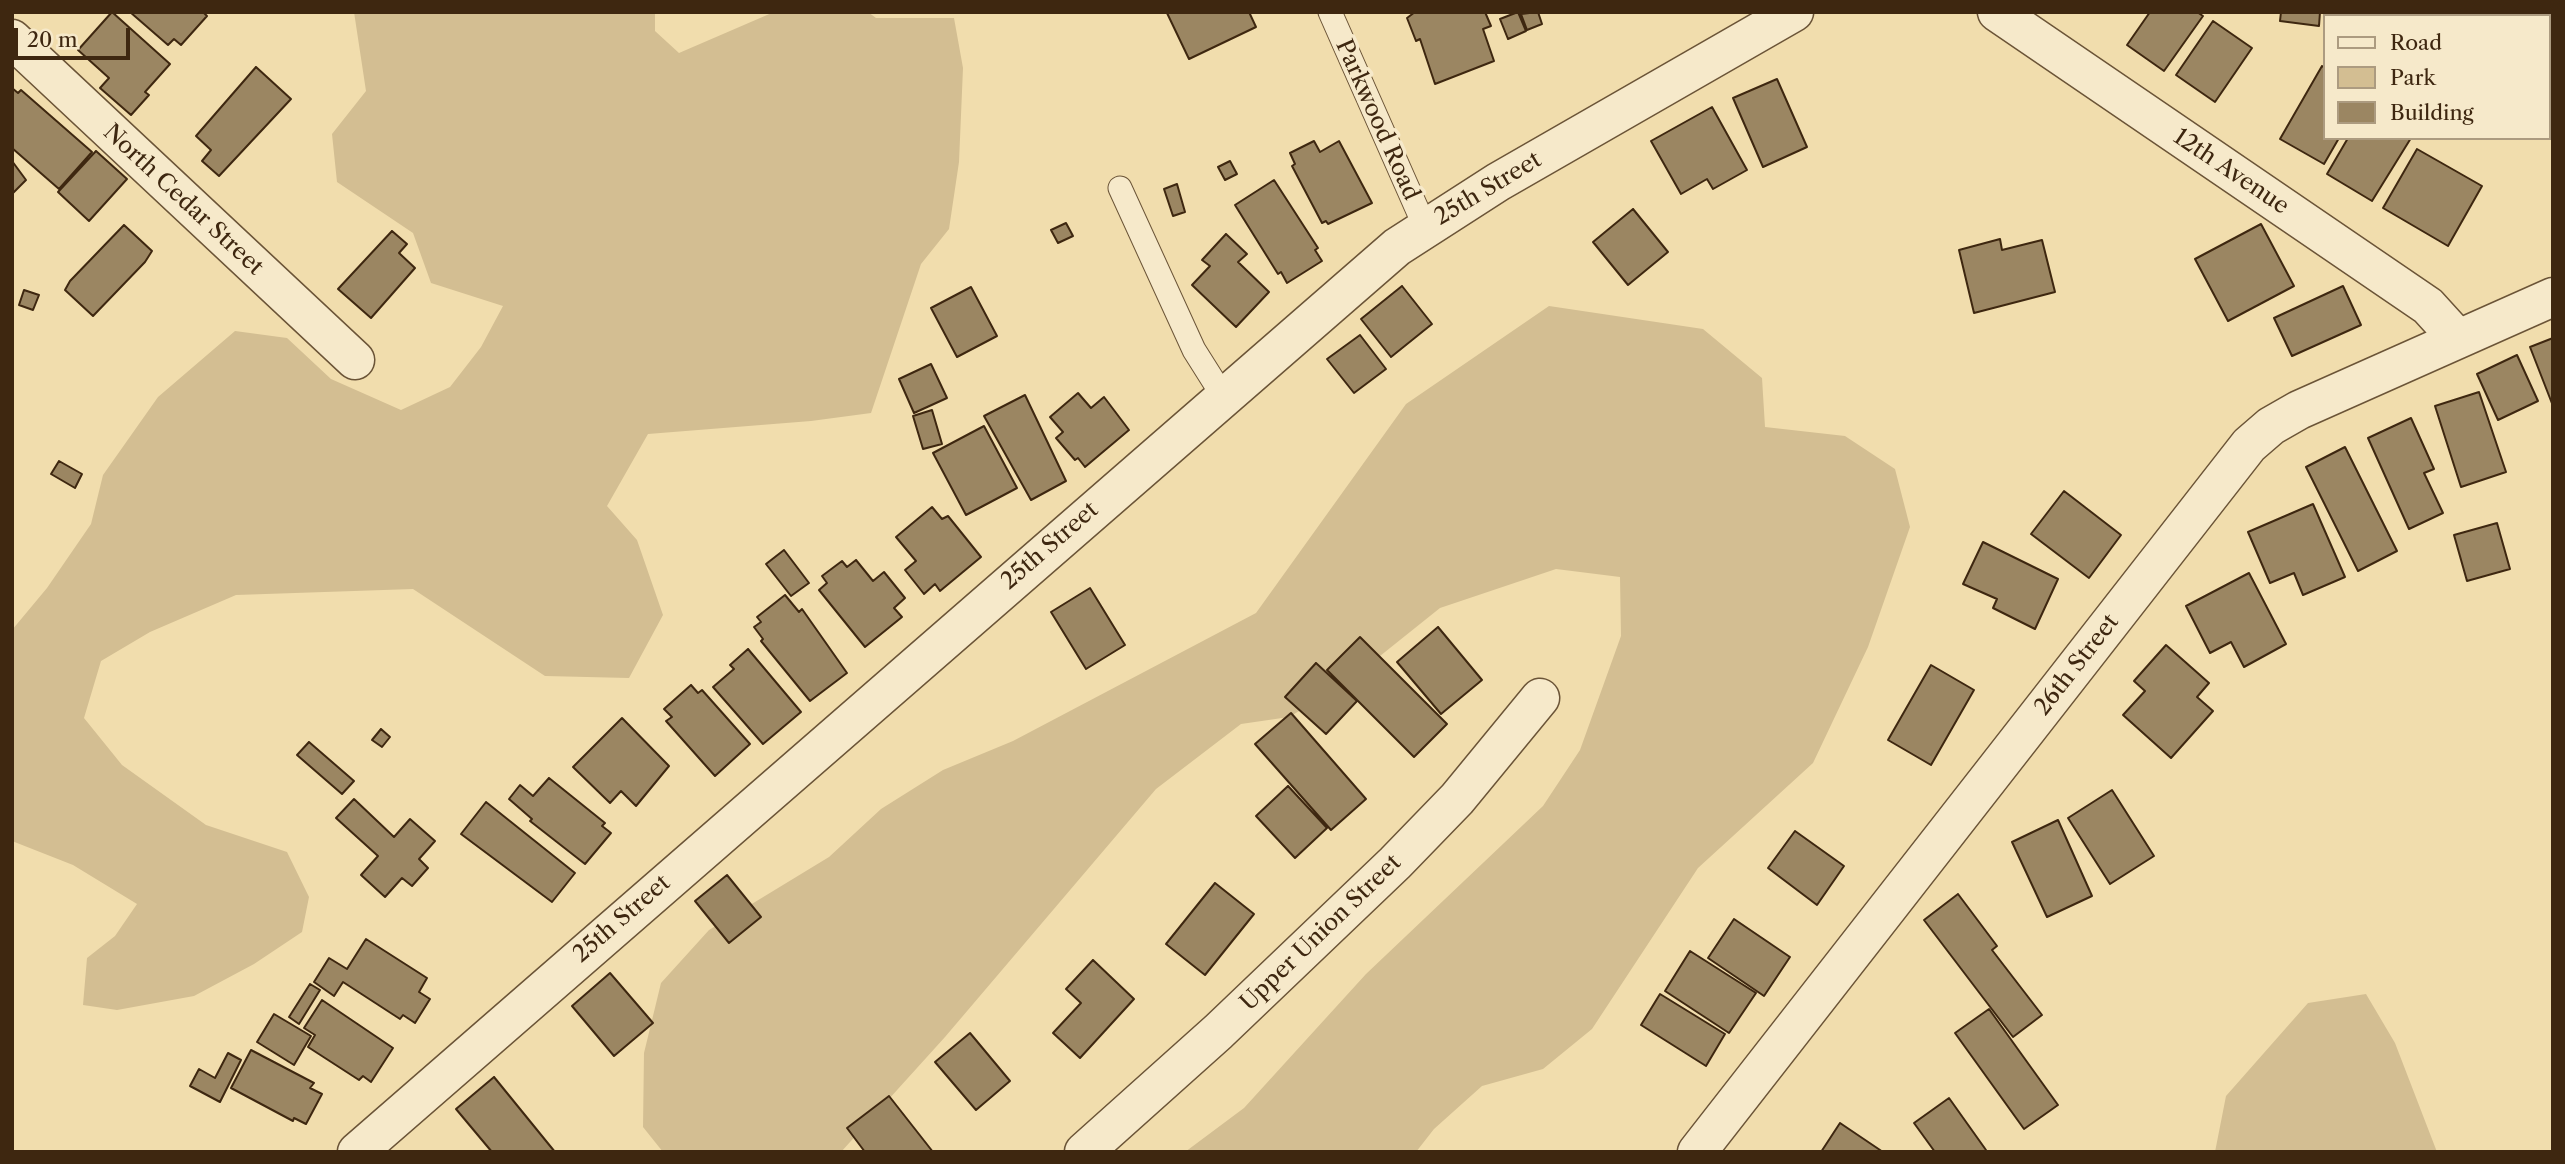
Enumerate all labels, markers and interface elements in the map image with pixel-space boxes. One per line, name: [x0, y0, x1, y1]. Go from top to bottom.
scale bar: [18, 14, 133, 58]
legend: [2324, 14, 2551, 140]
text: 20 m: [27, 27, 78, 52]
text: Road: [2390, 30, 2442, 55]
street label: Parkwood Road: [1329, 35, 1425, 205]
text: Park: [2390, 65, 2436, 90]
text: Building: [2390, 100, 2474, 125]
street label: North Cedar Street: [97, 119, 269, 281]
street label: 12th Avenue: [2168, 123, 2294, 221]
street label: 25th Street: [1430, 146, 1546, 232]
street label: 25th Street: [996, 496, 1104, 596]
street label: 26th Street: [2029, 609, 2125, 721]
street label: Upper Union Street: [1235, 849, 1407, 1017]
street label: 25th Street: [568, 869, 676, 969]

